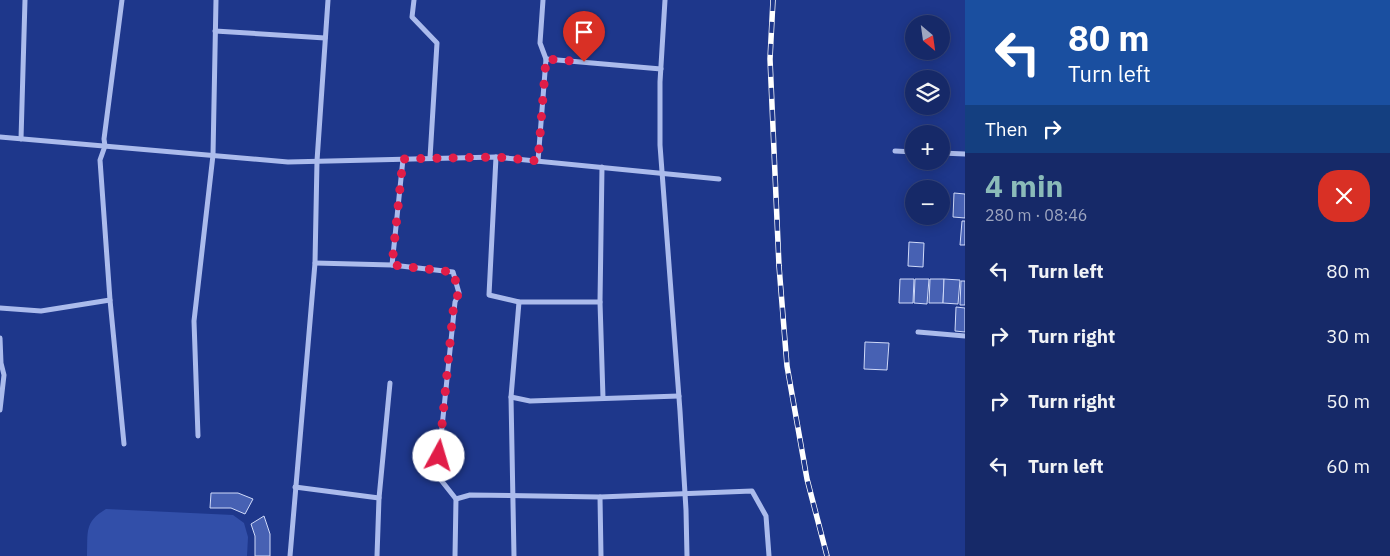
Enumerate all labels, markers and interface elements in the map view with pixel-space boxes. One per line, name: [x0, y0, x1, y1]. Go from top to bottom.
pin: [563, 11, 605, 62]
north arrow: [905, 15, 950, 60]
map controls: [905, 15, 950, 225]
text: 80 m: [1068, 15, 1150, 61]
icon: arrive: [570, 18, 598, 46]
icon: left: [985, 20, 1050, 85]
text: Turn left: [1068, 59, 1151, 88]
button: layers: [905, 70, 950, 115]
icon: right: [1038, 115, 1066, 143]
text: Then: [985, 117, 1028, 141]
button: +: [905, 125, 950, 170]
text: 4 min: [985, 166, 1063, 205]
button: close: [1318, 170, 1370, 222]
button: −: [905, 180, 950, 225]
text: 280 m · 08:46: [985, 205, 1087, 225]
icon: left: [985, 257, 1013, 285]
text: Turn left: [1028, 259, 1104, 283]
text: 80 m: [1326, 259, 1370, 283]
icon: right: [985, 322, 1013, 350]
text: Turn right: [1028, 324, 1115, 348]
text: 30 m: [1326, 324, 1370, 348]
icon: right: [985, 387, 1013, 415]
text: Turn right: [1028, 389, 1115, 413]
text: 50 m: [1326, 389, 1370, 413]
position arrow: [412, 429, 464, 481]
icon: left: [985, 452, 1013, 480]
text: Turn left: [1028, 454, 1104, 478]
text: 60 m: [1326, 454, 1370, 478]

